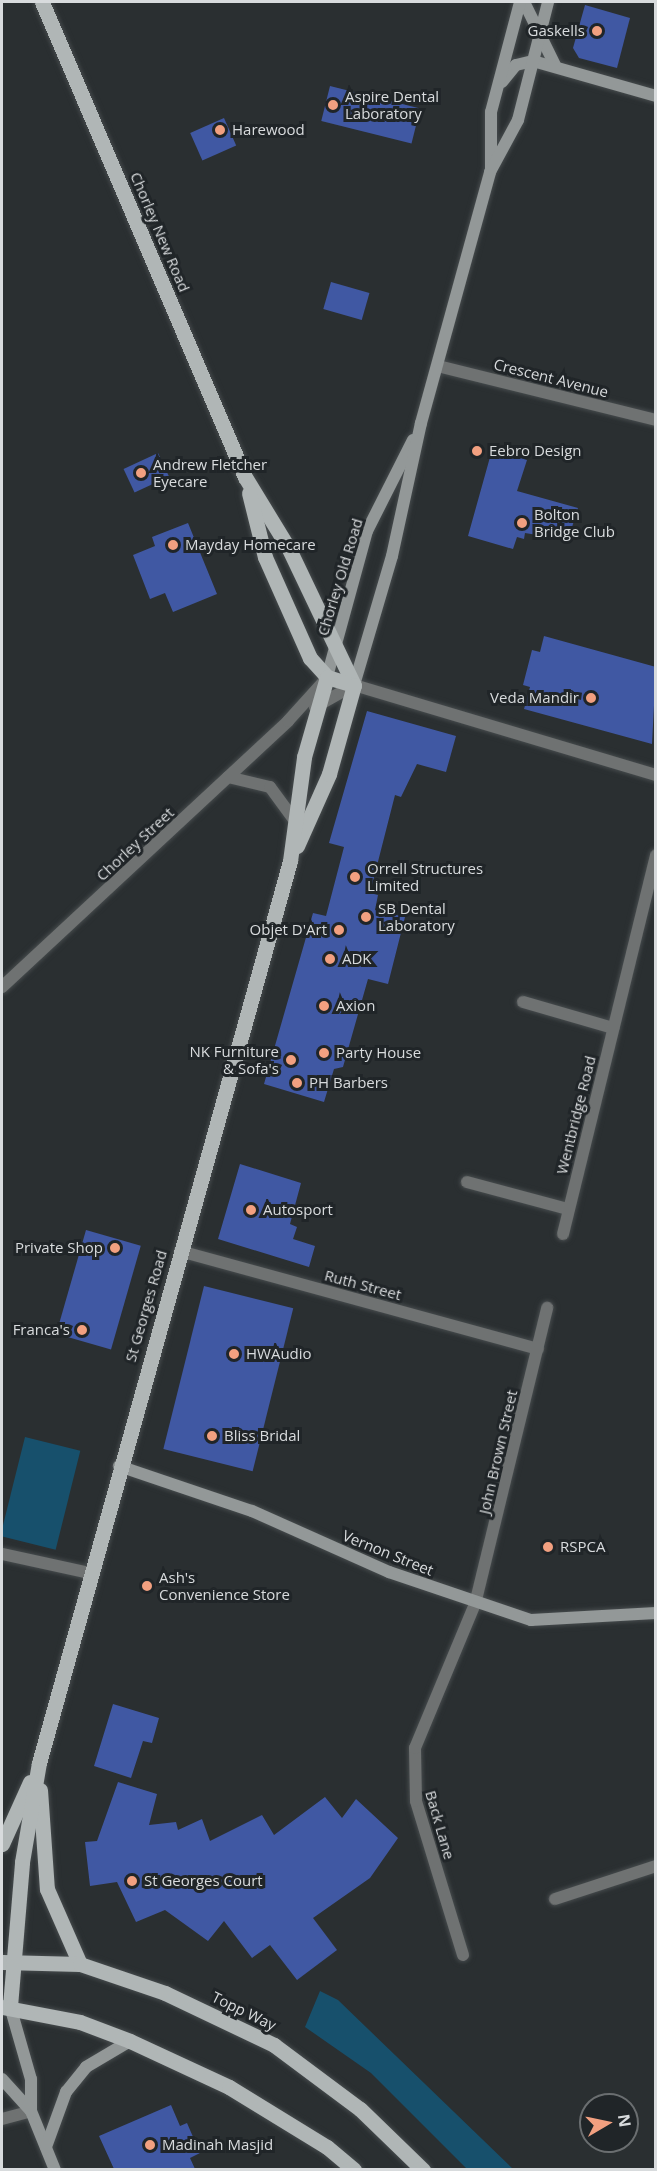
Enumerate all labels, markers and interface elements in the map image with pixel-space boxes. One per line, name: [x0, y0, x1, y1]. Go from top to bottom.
place label: Gaskells: [528, 22, 585, 40]
marker: Gaskells: [590, 24, 604, 38]
place label: Aspire Dental Laboratory: [345, 87, 439, 122]
marker: Aspire Dental Laboratory: [326, 98, 340, 112]
place label: Harewood: [232, 121, 305, 139]
marker: Harewood: [213, 123, 227, 137]
street label: Chorley New Road: [127, 169, 193, 295]
street label: Crescent Avenue: [492, 355, 610, 401]
place label: Eebro Design: [489, 442, 582, 460]
marker: Eebro Design: [470, 444, 484, 458]
place label: Andrew Fletcher Eyecare: [153, 455, 267, 490]
marker: Andrew Fletcher Eyecare: [134, 466, 148, 480]
place label: Bolton Bridge Club: [534, 505, 615, 540]
street label: Chorley Old Road: [314, 516, 366, 638]
marker: Bolton Bridge Club: [515, 516, 529, 530]
place label: Mayday Homecare: [185, 536, 316, 554]
marker: Mayday Homecare: [166, 538, 180, 552]
place label: Veda Mandir: [490, 689, 579, 707]
marker: Veda Mandir: [584, 691, 598, 705]
street label: Chorley Street: [93, 804, 177, 884]
place label: Orrell Structures Limited: [367, 859, 483, 894]
marker: Orrell Structures Limited: [348, 870, 362, 884]
place label: SB Dental Laboratory: [378, 899, 455, 934]
marker: SB Dental Laboratory: [359, 910, 373, 924]
place label: Objet D'Art: [250, 921, 327, 939]
marker: Objet D'Art: [332, 923, 346, 937]
place label: ADK: [342, 950, 372, 968]
marker: ADK: [323, 952, 337, 966]
place label: Axion: [336, 997, 375, 1015]
marker: Axion: [317, 999, 331, 1013]
place label: NK Furniture & Sofa's: [189, 1042, 279, 1077]
place label: Party House: [336, 1044, 421, 1062]
marker: Party House: [317, 1046, 331, 1060]
marker: NK Furniture & Sofa's: [284, 1053, 298, 1067]
street label: Wentbridge Road: [553, 1054, 599, 1176]
place label: PH Barbers: [309, 1074, 388, 1092]
marker: PH Barbers: [290, 1076, 304, 1090]
place label: Autosport: [263, 1201, 333, 1219]
marker: Autosport: [244, 1203, 258, 1217]
place label: Private Shop: [15, 1239, 103, 1257]
marker: Private Shop: [108, 1241, 122, 1255]
street label: St Georges Road: [121, 1248, 171, 1364]
street label: Ruth Street: [323, 1266, 403, 1304]
place label: Franca's: [13, 1321, 70, 1339]
marker: Franca's: [75, 1323, 89, 1337]
place label: HWAudio: [246, 1345, 312, 1363]
marker: HWAudio: [227, 1347, 241, 1361]
street label: John Brown Street: [475, 1388, 521, 1516]
place label: Bliss Bridal: [224, 1427, 300, 1445]
marker: Bliss Bridal: [205, 1429, 219, 1443]
street label: Vernon Street: [340, 1527, 436, 1579]
place label: RSPCA: [560, 1538, 605, 1556]
marker: RSPCA: [541, 1540, 555, 1554]
place label: Ash's Convenience Store: [159, 1568, 290, 1603]
marker: Ash's Convenience Store: [140, 1579, 154, 1593]
street label: Back Lane: [422, 1789, 458, 1861]
place label: St Georges Court: [144, 1872, 263, 1890]
marker: St Georges Court: [125, 1874, 139, 1888]
street label: Topp Way: [209, 1988, 279, 2034]
north arrow: [579, 2093, 639, 2153]
text: N: [613, 2112, 637, 2129]
place label: Madinah Masjid: [162, 2136, 273, 2154]
marker: Madinah Masjid: [143, 2138, 157, 2152]

